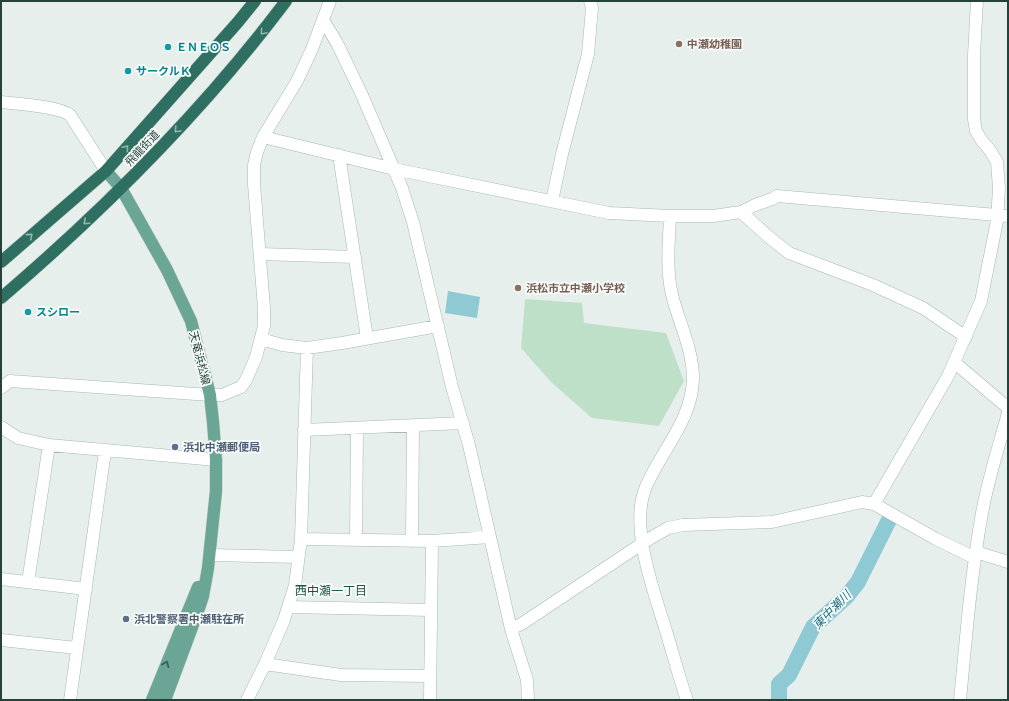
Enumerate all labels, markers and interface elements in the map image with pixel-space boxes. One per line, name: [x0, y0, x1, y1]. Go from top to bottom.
one-way arrow: [260, 27, 267, 35]
place label: 中瀬幼稚園: [687, 36, 742, 52]
place label: ＥＮＥＯＳ: [176, 39, 231, 55]
marker: 中瀬幼稚園: [674, 39, 684, 49]
marker: ＥＮＥＯＳ: [163, 42, 173, 52]
place label: サークルＫ: [136, 63, 191, 79]
marker: サークルＫ: [123, 66, 133, 76]
one-way arrow: [175, 125, 182, 132]
street label: 飛龍街道: [121, 126, 163, 170]
one-way arrow: [121, 145, 128, 153]
one-way arrow: [83, 217, 90, 224]
one-way arrow: [26, 234, 33, 241]
place label: 浜松市立中瀬小学校: [526, 280, 625, 296]
marker: 浜松市立中瀬小学校: [513, 283, 523, 293]
place label: スシロー: [36, 304, 80, 320]
marker: スシロー: [23, 307, 33, 317]
street label: 天竜浜松線: [186, 329, 214, 387]
place label: 浜北中瀬郵便局: [183, 439, 260, 455]
marker: 浜北中瀬郵便局: [170, 442, 180, 452]
district label: 西中瀬一丁目: [295, 582, 367, 599]
water label: 東中瀬川: [809, 585, 856, 633]
place label: 浜北警察署中瀬駐在所: [134, 611, 244, 627]
marker: 浜北警察署中瀬駐在所: [121, 614, 131, 624]
one-way arrow: [162, 660, 170, 667]

